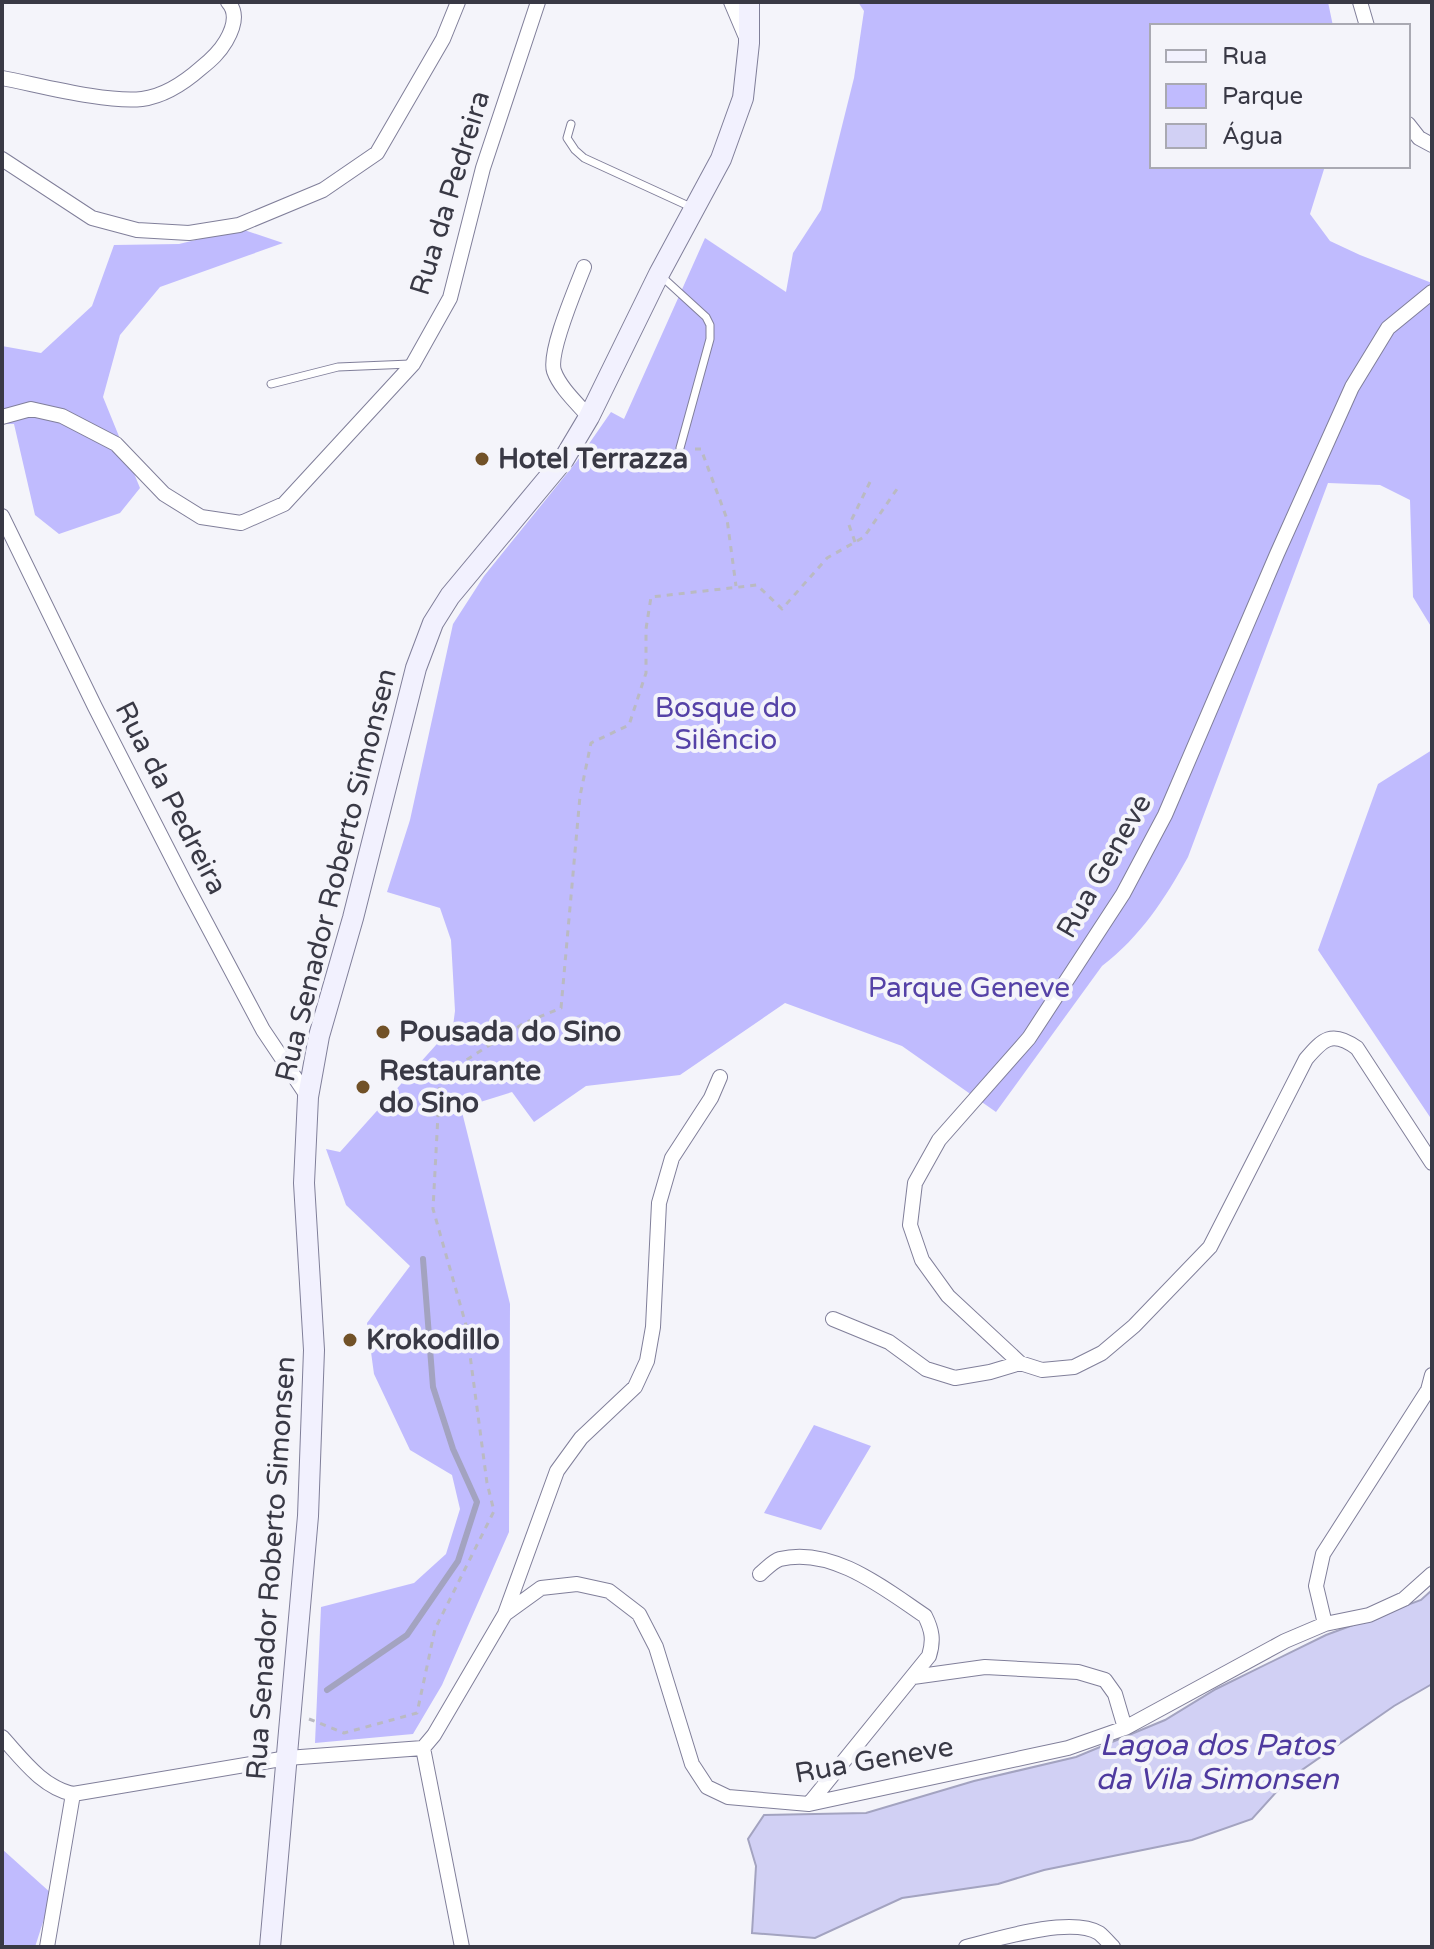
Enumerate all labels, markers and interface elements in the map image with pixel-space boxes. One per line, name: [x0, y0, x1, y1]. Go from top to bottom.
legend: [1150, 24, 1410, 168]
text: Rua: [1222, 42, 1267, 71]
text: Parque: [1222, 82, 1303, 111]
street label: Rua da Pedreira: [403, 87, 497, 299]
text: Água: [1222, 121, 1283, 151]
place label: Hotel Terrazza: [498, 442, 688, 476]
marker: Hotel Terrazza: [473, 450, 491, 468]
street label: Rua Senador Roberto Simonsen: [268, 665, 404, 1085]
park label: Bosque do Silêncio: [655, 691, 797, 757]
street label: Rua da Pedreira: [108, 696, 234, 900]
street label: Rua Geneve: [1049, 788, 1159, 944]
park label: Parque Geneve: [868, 971, 1070, 1005]
place label: Pousada do Sino: [399, 1015, 621, 1049]
marker: Pousada do Sino: [374, 1023, 392, 1041]
place label: Restaurante do Sino: [379, 1054, 541, 1120]
marker: Restaurante do Sino: [354, 1078, 372, 1096]
place label: Krokodillo: [366, 1323, 500, 1357]
marker: Krokodillo: [341, 1331, 359, 1349]
street label: Rua Senador Roberto Simonsen: [239, 1355, 303, 1781]
water label: Lagoa dos Patos da Vila Simonsen: [1095, 1727, 1339, 1798]
street label: Rua Geneve: [792, 1729, 956, 1791]

